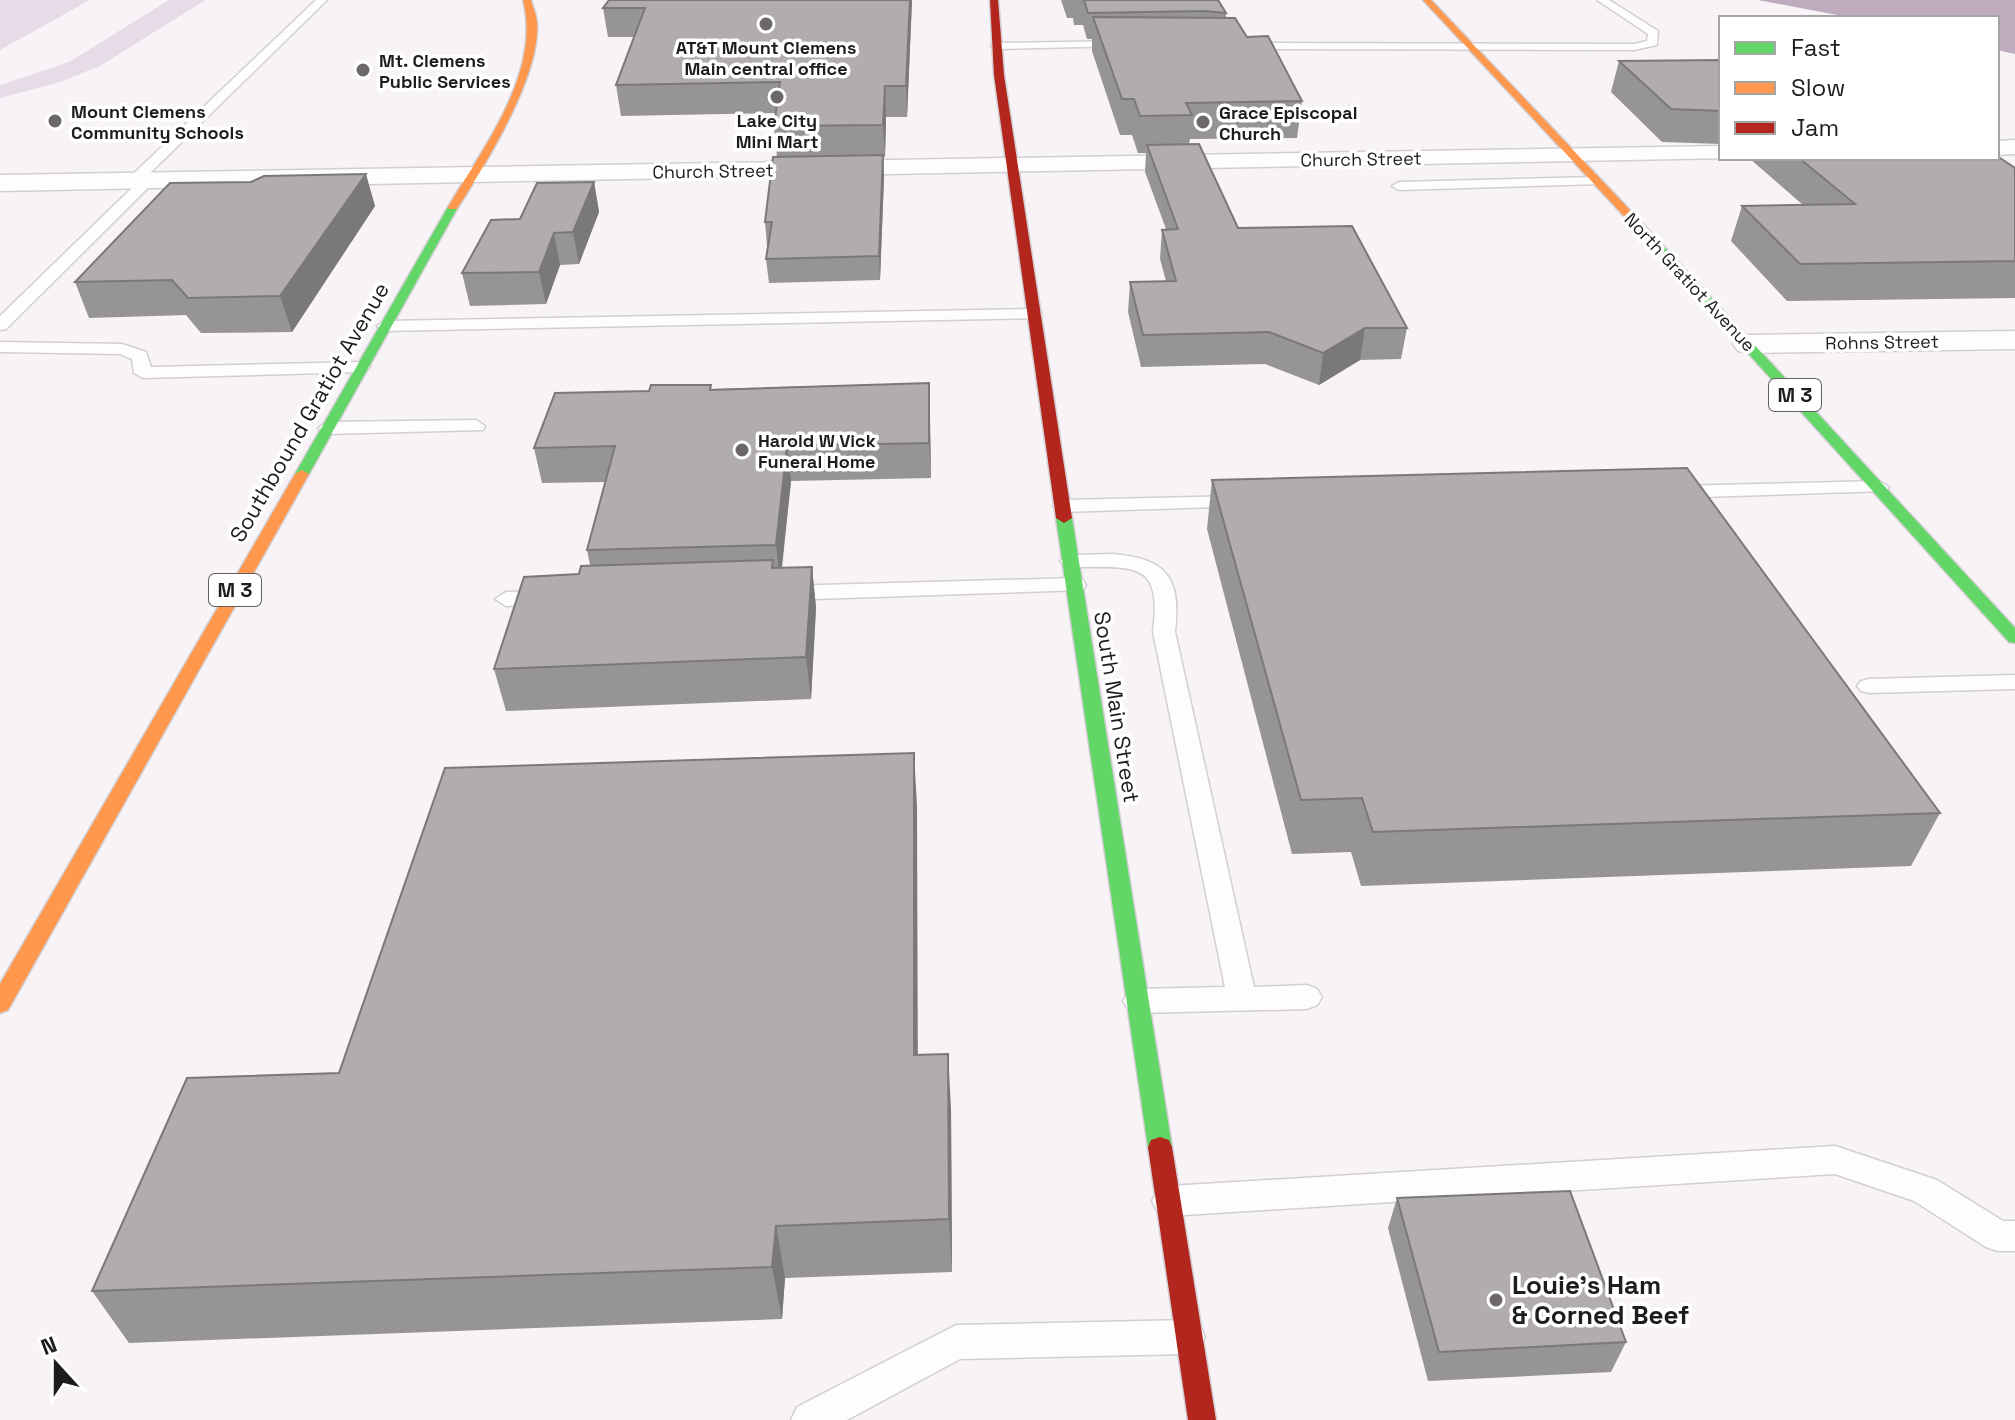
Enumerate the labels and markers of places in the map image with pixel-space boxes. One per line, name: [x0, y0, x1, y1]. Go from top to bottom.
marker: AT&T Mount Clemens Main central office: [757, 15, 775, 33]
place label: AT&T Mount Clemens Main central office: [676, 36, 856, 80]
place label: Mt. Clemens Public Services: [379, 49, 511, 93]
marker: Mt. Clemens Public Services: [354, 61, 372, 79]
marker: Lake City Mini Mart: [768, 88, 786, 106]
place label: Mount Clemens Community Schools: [71, 100, 244, 144]
place label: Grace Episcopal Church: [1219, 101, 1357, 145]
place label: Lake City Mini Mart: [736, 109, 818, 153]
marker: Mount Clemens Community Schools: [46, 112, 64, 130]
marker: Grace Episcopal Church: [1194, 113, 1212, 131]
place label: Harold W Vick Funeral Home: [758, 429, 876, 473]
marker: Harold W Vick Funeral Home: [733, 441, 751, 459]
place label: Louie's Ham & Corned Beef: [1512, 1268, 1689, 1332]
marker: Louie's Ham & Corned Beef: [1487, 1291, 1505, 1309]

